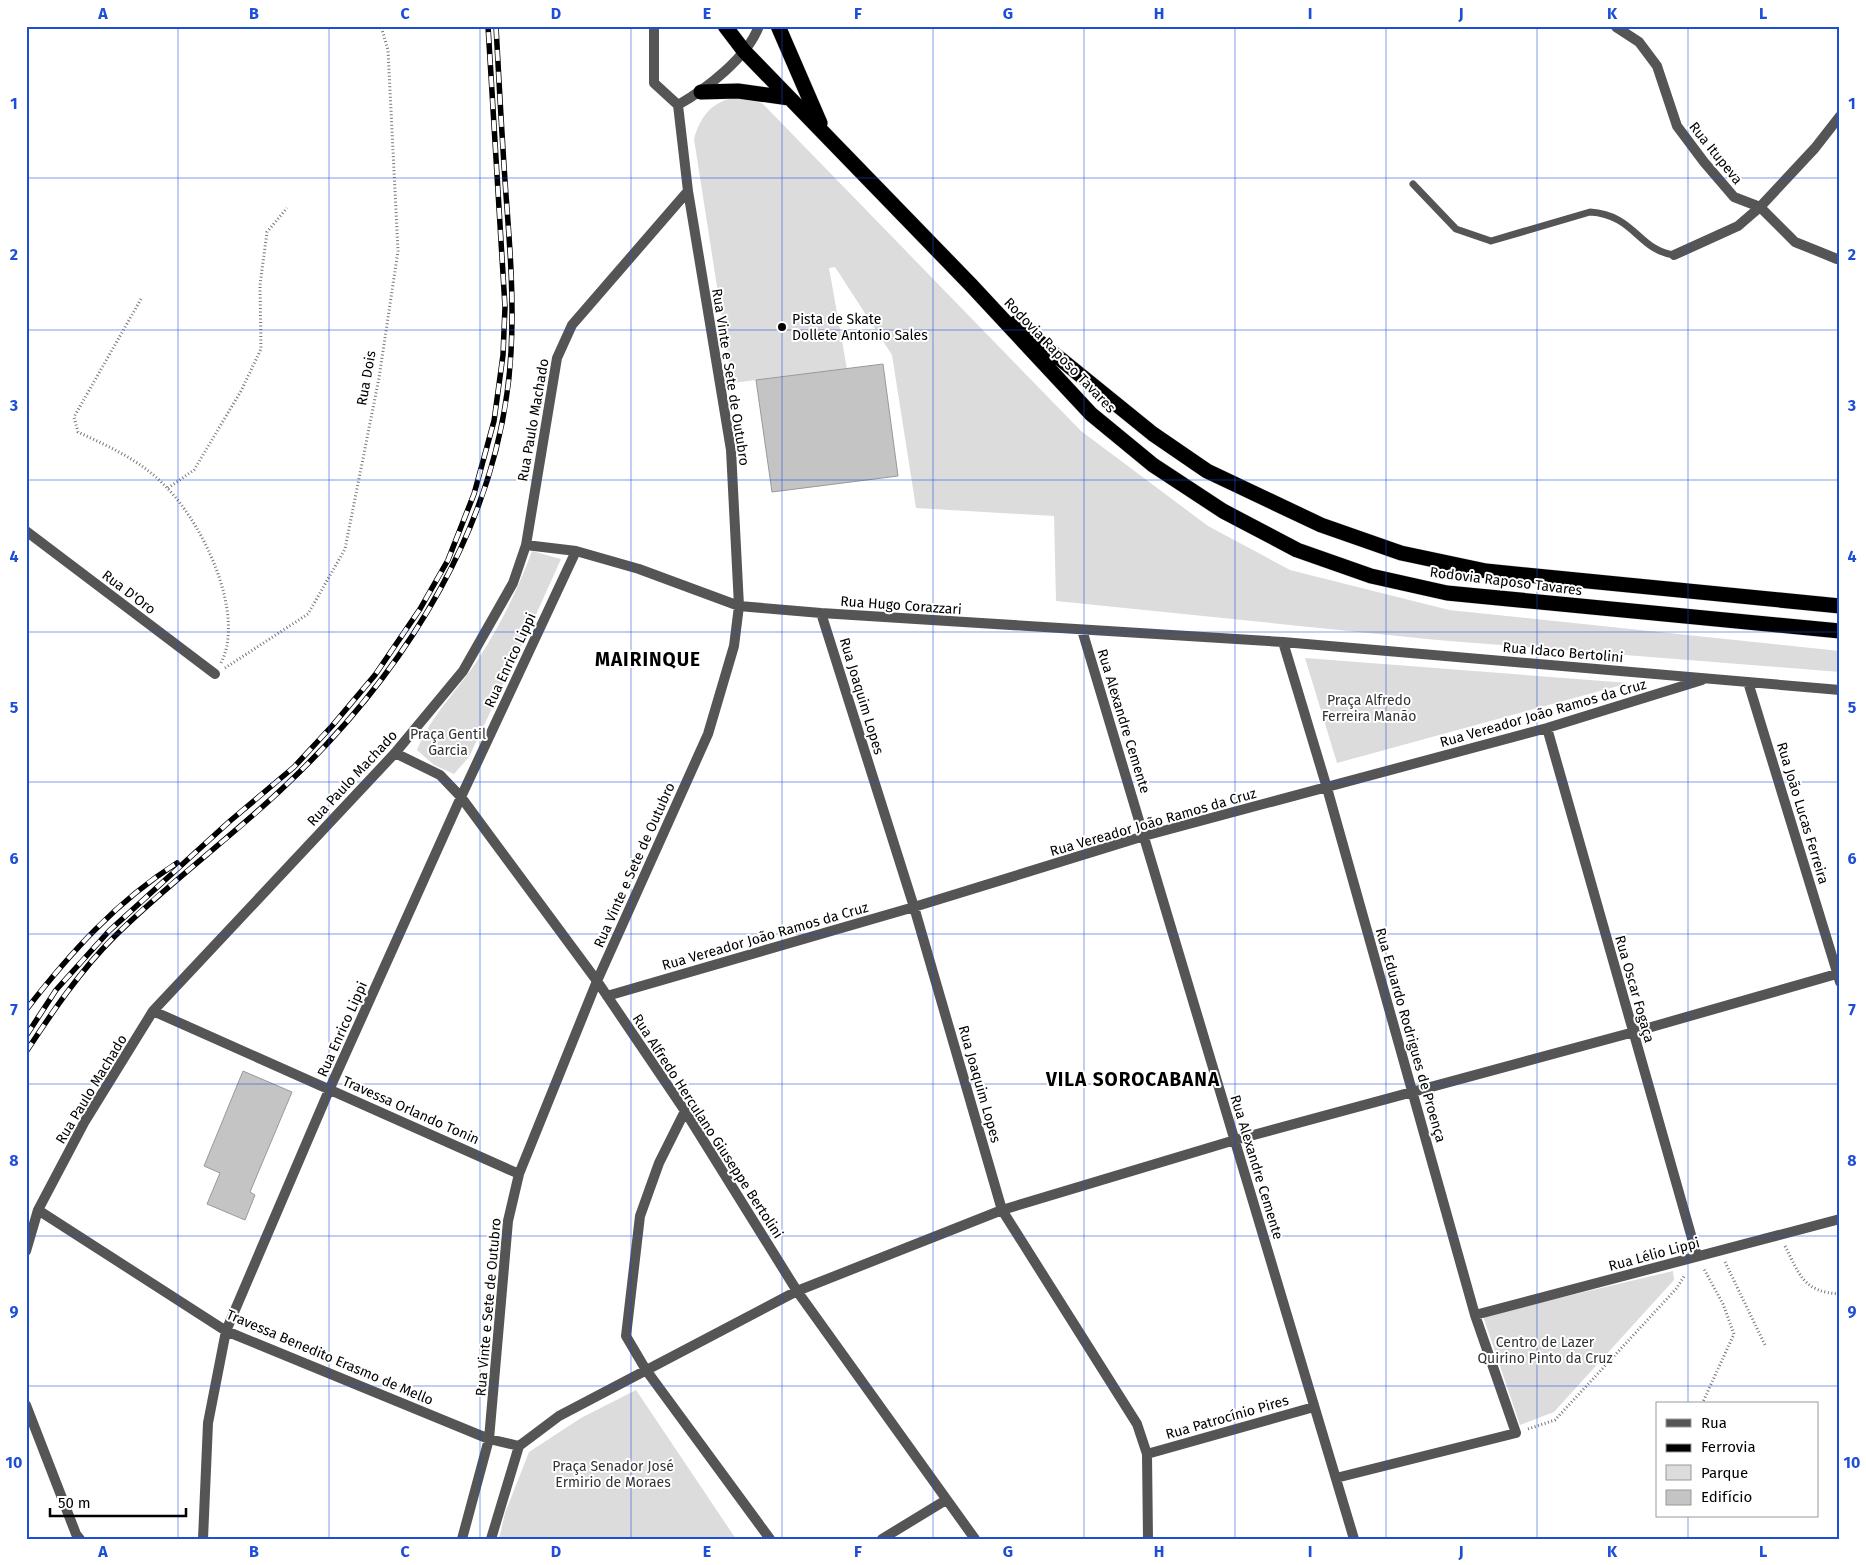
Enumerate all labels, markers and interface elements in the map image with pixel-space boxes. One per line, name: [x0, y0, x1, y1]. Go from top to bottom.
text: A: [97, 4, 108, 23]
text: B: [249, 4, 259, 23]
text: C: [400, 4, 410, 23]
text: D: [551, 4, 561, 23]
text: E: [703, 4, 711, 23]
text: F: [854, 4, 862, 23]
text: G: [1003, 4, 1013, 23]
text: H: [1154, 4, 1164, 23]
text: I: [1308, 4, 1312, 23]
text: J: [1457, 4, 1464, 23]
text: K: [1607, 4, 1618, 23]
text: L: [1759, 4, 1767, 23]
text: 1: [10, 94, 18, 113]
text: 1: [1848, 94, 1856, 113]
street label: Rua Itupeva: [1685, 119, 1746, 188]
text: 2: [10, 245, 18, 264]
text: 2: [1848, 245, 1856, 264]
street label: Rua Vinte e Sete de Outubro: [708, 287, 753, 467]
street label: Rodovia Raposo Tavares: [1000, 294, 1119, 417]
place label: Pista de Skate Dollete Antonio Sales: [792, 311, 928, 344]
marker: Pista de Skate Dollete Antonio Sales: [776, 321, 788, 333]
street label: Rua Dois: [353, 349, 380, 407]
street label: Rua Paulo Machado: [514, 357, 553, 483]
text: 3: [9, 396, 18, 415]
text: 3: [1847, 396, 1856, 415]
text: 4: [9, 547, 19, 566]
text: 4: [1847, 547, 1857, 566]
street label: Rodovia Raposo Tavares: [1429, 564, 1584, 599]
street label: Rua D'Oro: [98, 567, 159, 618]
street label: Rua Hugo Corazzari: [840, 593, 962, 618]
street label: Rua Enrico Lippi: [481, 610, 540, 710]
street label: Rua Joaquim Lopes: [836, 636, 888, 757]
street label: Rua Idaco Bertolini: [1502, 639, 1624, 666]
street label: Rua Alexandre Cemente: [1093, 647, 1154, 795]
district label: MAIRINQUE: [595, 648, 701, 671]
street label: Rua Vereador João Ramos da Cruz: [1438, 676, 1648, 751]
park label: Praça Alfredo Ferreira Manão: [1322, 692, 1416, 725]
text: 5: [10, 698, 19, 717]
text: 5: [1848, 698, 1857, 717]
park label: Praça Gentil Garcia: [410, 726, 486, 759]
street label: Rua Paulo Machado: [304, 727, 401, 830]
street label: Rua João Lucas Ferreira: [1773, 740, 1832, 886]
street label: Rua Vinte e Sete de Outubro: [590, 780, 679, 950]
street label: Rua Vereador João Ramos da Cruz: [1048, 785, 1258, 860]
text: 6: [9, 849, 19, 868]
text: 6: [1847, 849, 1857, 868]
street label: Rua Vereador João Ramos da Cruz: [660, 899, 870, 974]
street label: Rua Eduardo Rodrigues de Proença: [1372, 926, 1449, 1144]
street label: Rua Oscar Fogaça: [1611, 934, 1658, 1045]
street label: Rua Enrico Lippi: [314, 979, 371, 1080]
text: 7: [10, 1000, 18, 1019]
text: 7: [1848, 1000, 1856, 1019]
street label: Rua Alfredo Herculano Giuseppe Bertolini: [629, 1011, 787, 1242]
street label: Rua Joaquim Lopes: [955, 1023, 1005, 1145]
street label: Rua Paulo Machado: [52, 1031, 131, 1147]
district label: VILA SOROCABANA: [1045, 1068, 1220, 1091]
street label: Travessa Orlando Tonin: [340, 1073, 482, 1148]
street label: Rua Alexandre Cemente: [1226, 1093, 1287, 1241]
text: 8: [9, 1151, 19, 1170]
text: 8: [1847, 1151, 1857, 1170]
street label: Rua Vinte e Sete de Outubro: [472, 1217, 505, 1397]
street label: Rua Lélio Lippi: [1607, 1234, 1702, 1275]
text: 9: [10, 1302, 19, 1321]
text: 9: [1848, 1302, 1857, 1321]
street label: Travessa Benedito Erasmo de Mello: [224, 1306, 436, 1409]
park label: Centro de Lazer Quirino Pinto da Cruz: [1477, 1334, 1613, 1367]
street label: Rua Patrocínio Pires: [1164, 1392, 1291, 1443]
legend: [1656, 1402, 1818, 1518]
text: Rua: [1701, 1414, 1727, 1432]
text: Ferrovia: [1701, 1438, 1756, 1456]
text: 10: [6, 1453, 22, 1472]
text: 10: [1844, 1453, 1860, 1472]
park label: Praça Senador José Ermirio de Moraes: [552, 1458, 674, 1491]
text: Parque: [1701, 1464, 1748, 1482]
scale bar: [50, 1485, 186, 1517]
text: Edifício: [1701, 1488, 1752, 1506]
text: 50 m: [58, 1494, 91, 1512]
text: A: [97, 1542, 108, 1561]
text: B: [249, 1542, 259, 1561]
text: C: [400, 1542, 410, 1561]
text: D: [551, 1542, 561, 1561]
text: E: [703, 1542, 711, 1561]
text: F: [854, 1542, 862, 1561]
text: G: [1003, 1542, 1013, 1561]
text: H: [1154, 1542, 1164, 1561]
text: I: [1308, 1542, 1312, 1561]
text: J: [1457, 1542, 1464, 1561]
text: K: [1607, 1542, 1618, 1561]
text: L: [1759, 1542, 1767, 1561]

